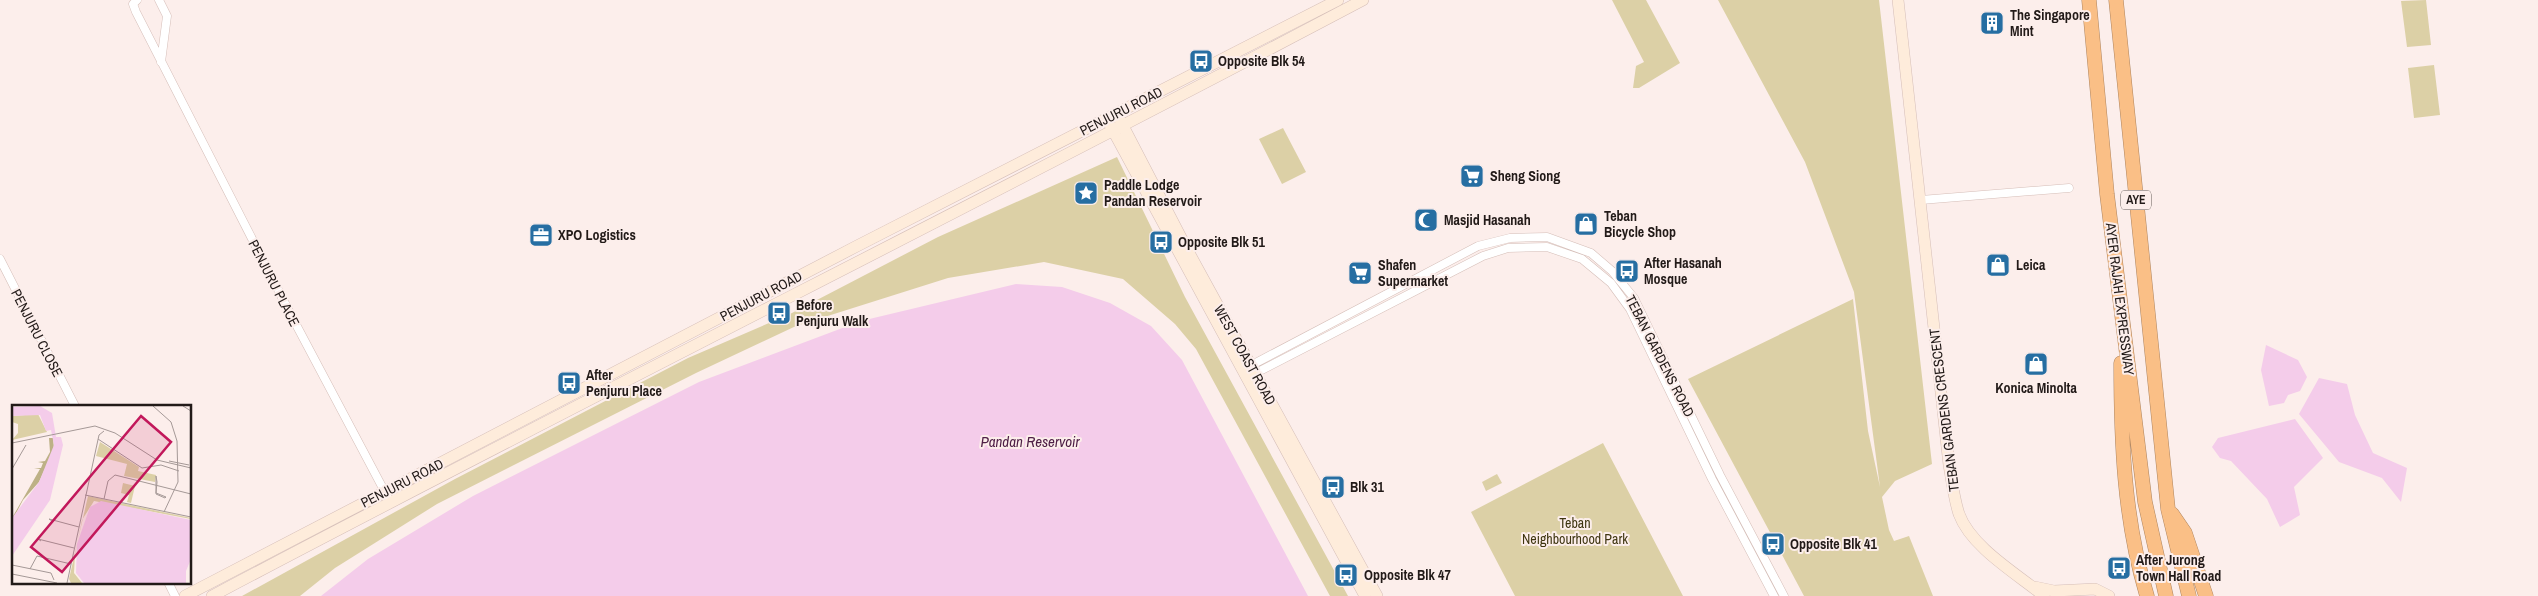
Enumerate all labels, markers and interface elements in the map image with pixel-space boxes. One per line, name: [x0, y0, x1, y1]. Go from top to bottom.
place label: The Singapore Mint: [2010, 6, 2090, 40]
building icon: The Singapore Mint: [1979, 10, 2005, 36]
bus stop icon: Opposite Blk 54: [1188, 48, 1214, 74]
place label: Opposite Blk 54: [1218, 52, 1305, 70]
street label: PENJURU ROAD: [1077, 82, 1165, 140]
supermarket icon: Sheng Siong: [1459, 163, 1485, 189]
place label: Sheng Siong: [1490, 167, 1560, 185]
place label: Paddle Lodge Pandan Reservoir: [1104, 176, 1202, 210]
place icon: Paddle Lodge Pandan Reservoir: [1073, 180, 1099, 206]
road number: AYE: [2121, 190, 2151, 210]
mosque icon: Masjid Hasanah: [1413, 207, 1439, 233]
place label: Teban Bicycle Shop: [1604, 207, 1676, 241]
place label: Masjid Hasanah: [1444, 211, 1531, 229]
shop icon: Teban Bicycle Shop: [1573, 211, 1599, 237]
street label: AYER RAJAH EXPRESSWAY: [2102, 221, 2138, 377]
office icon: XPO Logistics: [528, 222, 554, 248]
place label: XPO Logistics: [558, 226, 636, 244]
bus stop icon: Opposite Blk 51: [1148, 229, 1174, 255]
place label: Opposite Blk 51: [1178, 233, 1265, 251]
street label: PENJURU PLACE: [244, 237, 304, 329]
shop icon: Leica: [1985, 252, 2011, 278]
place label: After Hasanah Mosque: [1644, 254, 1722, 288]
place label: Shafen Supermarket: [1378, 256, 1448, 290]
place label: Leica: [2016, 256, 2046, 274]
bus stop icon: After Hasanah Mosque: [1614, 258, 1640, 284]
supermarket icon: Shafen Supermarket: [1347, 260, 1373, 286]
street label: PENJURU ROAD: [717, 267, 805, 325]
street label: PENJURU CLOSE: [7, 286, 67, 380]
street label: TEBAN GARDENS ROAD: [1621, 292, 1699, 420]
place label: Before Penjuru Walk: [796, 296, 869, 330]
bus stop icon: Before Penjuru Walk: [766, 300, 792, 326]
street label: WEST COAST ROAD: [1210, 302, 1280, 408]
street label: TEBAN GARDENS CRESCENT: [1925, 327, 1963, 493]
shop icon: Konica Minolta: [2023, 351, 2049, 377]
place label: After Penjuru Place: [586, 366, 662, 400]
bus stop icon: After Penjuru Place: [556, 370, 582, 396]
place label: Konica Minolta: [1995, 379, 2077, 397]
inset map: [12, 405, 191, 584]
water label: Pandan Reservoir: [980, 431, 1080, 452]
street label: PENJURU ROAD: [358, 454, 446, 512]
bus stop icon: Blk 31: [1320, 474, 1346, 500]
place label: Blk 31: [1350, 478, 1384, 496]
park label: Teban Neighbourhood Park: [1522, 514, 1628, 548]
bus stop icon: Opposite Blk 41: [1760, 531, 1786, 557]
place label: Opposite Blk 41: [1790, 535, 1877, 553]
place label: After Jurong Town Hall Road: [2136, 551, 2221, 585]
bus stop icon: After Jurong Town Hall Road: [2106, 555, 2132, 581]
bus stop icon: Opposite Blk 47: [1333, 562, 1359, 588]
place label: Opposite Blk 47: [1364, 566, 1451, 584]

